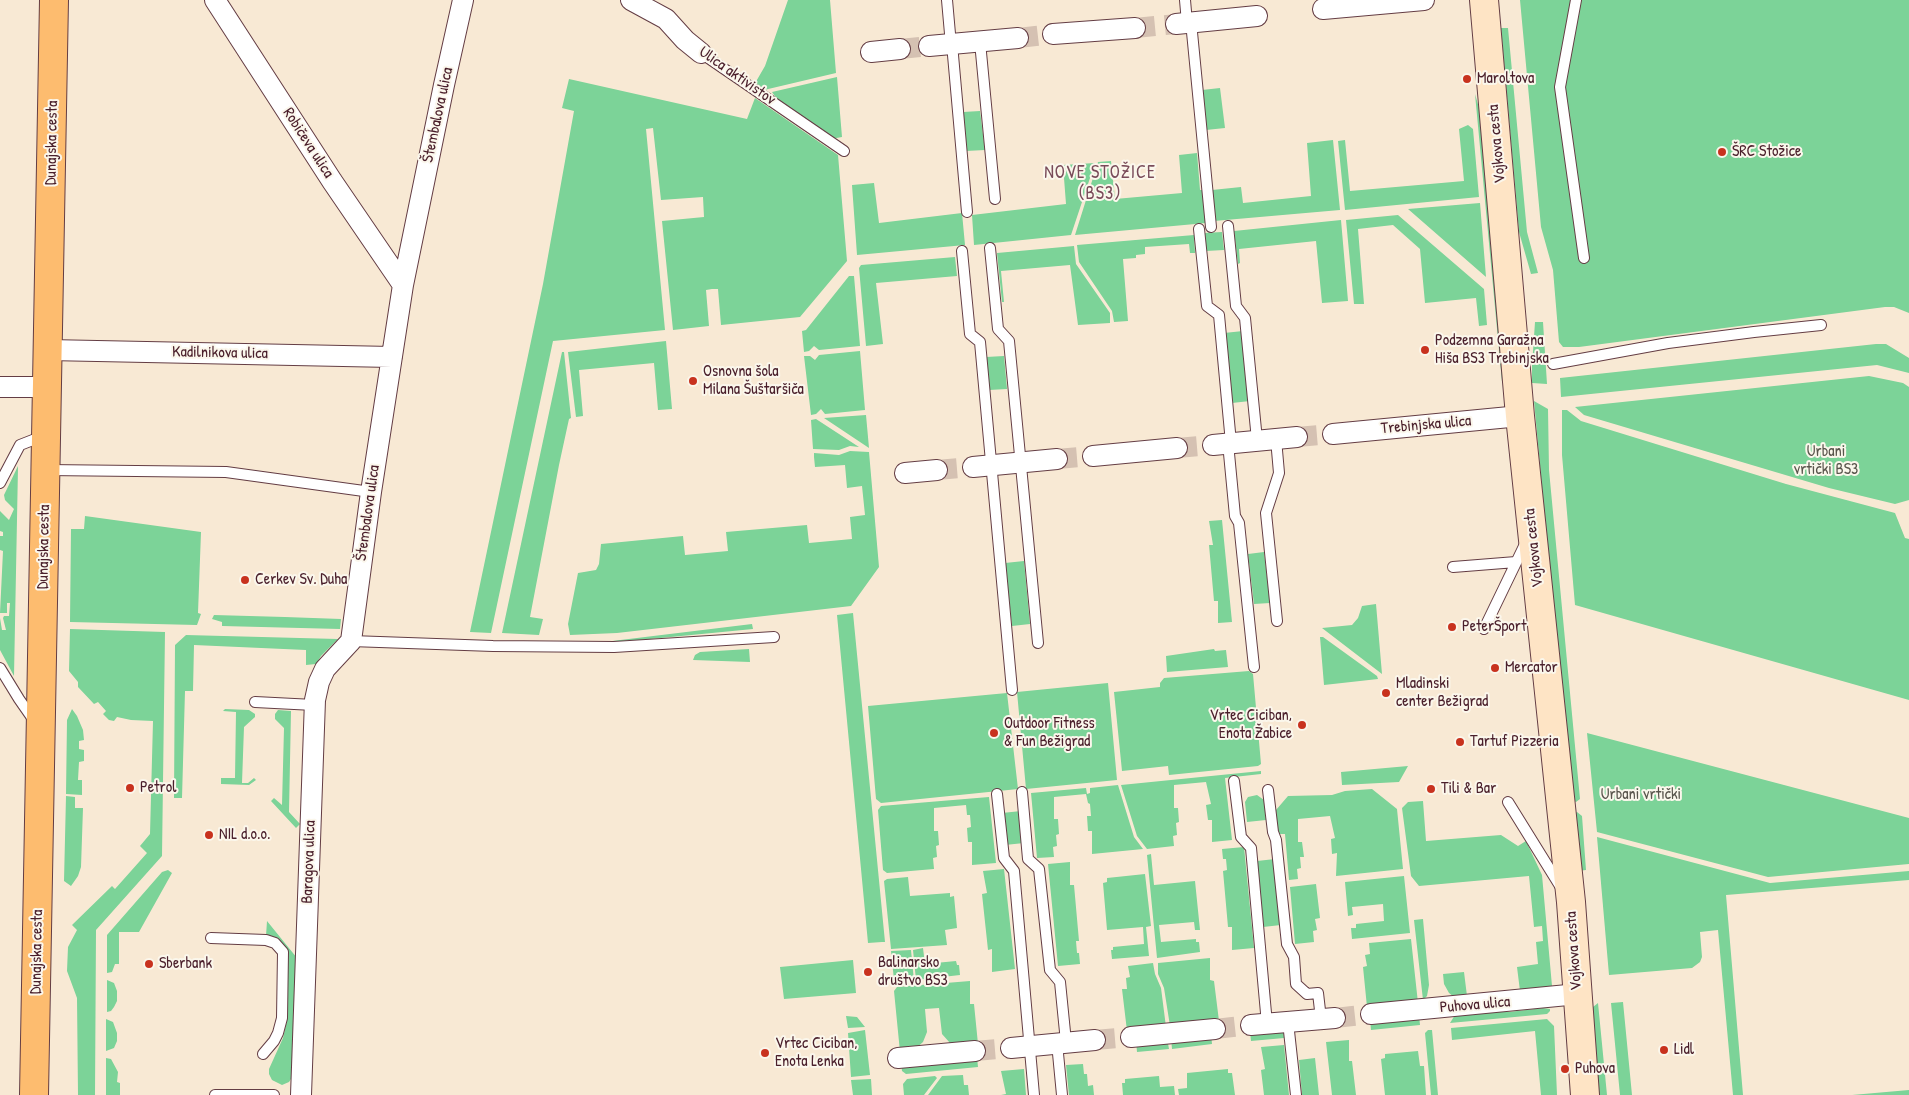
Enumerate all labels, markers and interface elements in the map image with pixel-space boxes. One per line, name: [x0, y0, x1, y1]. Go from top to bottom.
street label: Ulica aktivistov: [695, 43, 779, 109]
street label: Štembalova ulica: [419, 66, 457, 164]
place label: Maroltova: [1477, 69, 1534, 89]
marker: Maroltova: [1461, 73, 1473, 85]
street label: Dunajska cesta: [42, 101, 62, 185]
street label: Robičeva ulica: [278, 104, 338, 182]
street label: Vojkova cesta: [1484, 104, 1510, 184]
place label: ŠRC Stožice: [1732, 142, 1801, 162]
marker: ŠRC Stožice: [1716, 146, 1728, 158]
district label: NOVE STOŽICE (BS3): [1043, 162, 1157, 204]
place label: Podzemna Garažna Hiša BS3 Trebinjska: [1435, 331, 1549, 369]
street label: Kadilnikova ulica: [172, 343, 268, 363]
marker: Podzemna Garažna Hiša BS3 Trebinjska: [1419, 344, 1431, 356]
place label: Osnovna šola Milana Šuštaršiča: [703, 362, 804, 400]
marker: Osnovna šola Milana Šuštaršiča: [687, 375, 699, 387]
street label: Trebinjska ulica: [1380, 411, 1472, 439]
park label: Urbani vrtički BS3: [1794, 442, 1858, 480]
street label: Štembalova ulica: [352, 464, 384, 562]
street label: Dunajska cesta: [34, 505, 54, 589]
street label: Vojkova cesta: [1520, 508, 1548, 588]
place label: Cerkev Sv. Duha: [255, 570, 347, 590]
marker: Cerkev Sv. Duha: [239, 574, 251, 586]
place label: PeterŠport: [1462, 617, 1526, 637]
marker: PeterŠport: [1446, 621, 1458, 633]
place label: Mercator: [1505, 658, 1558, 678]
marker: Mercator: [1489, 662, 1501, 674]
place label: Mladinski center Bežigrad: [1396, 674, 1488, 712]
marker: Mladinski center Bežigrad: [1380, 687, 1392, 699]
place label: Vrtec Ciciban, Enota Žabice: [1210, 706, 1292, 744]
place label: Outdoor Fitness & Fun Bežigrad: [1004, 714, 1095, 752]
marker: Vrtec Ciciban, Enota Žabice: [1296, 719, 1308, 731]
marker: Outdoor Fitness & Fun Bežigrad: [988, 727, 1000, 739]
place label: Tartuf Pizzeria: [1470, 732, 1559, 752]
marker: Tartuf Pizzeria: [1454, 736, 1466, 748]
place label: Petrol: [140, 778, 176, 798]
place label: Tili & Bar: [1441, 779, 1496, 799]
marker: Petrol: [124, 782, 136, 794]
marker: Tili & Bar: [1425, 783, 1437, 795]
park label: Urbani vrtički: [1601, 785, 1681, 805]
street label: Baragova ulica: [298, 820, 320, 904]
place label: NIL d.o.o.: [219, 825, 270, 845]
marker: NIL d.o.o.: [203, 829, 215, 841]
street label: Dunajska cesta: [27, 910, 47, 994]
street label: Vojkova cesta: [1562, 911, 1586, 991]
place label: Balinarsko društvo BS3: [878, 953, 948, 991]
place label: Sberbank: [159, 954, 212, 974]
marker: Sberbank: [143, 958, 155, 970]
marker: Balinarsko društvo BS3: [862, 966, 874, 978]
street label: Puhova ulica: [1439, 992, 1511, 1018]
place label: Vrtec Ciciban, Enota Lenka: [775, 1034, 857, 1072]
place label: Lidl: [1674, 1040, 1694, 1060]
marker: Lidl: [1658, 1044, 1670, 1056]
marker: Vrtec Ciciban, Enota Lenka: [759, 1047, 771, 1059]
place label: Puhova: [1575, 1059, 1615, 1079]
marker: Puhova: [1559, 1063, 1571, 1075]

